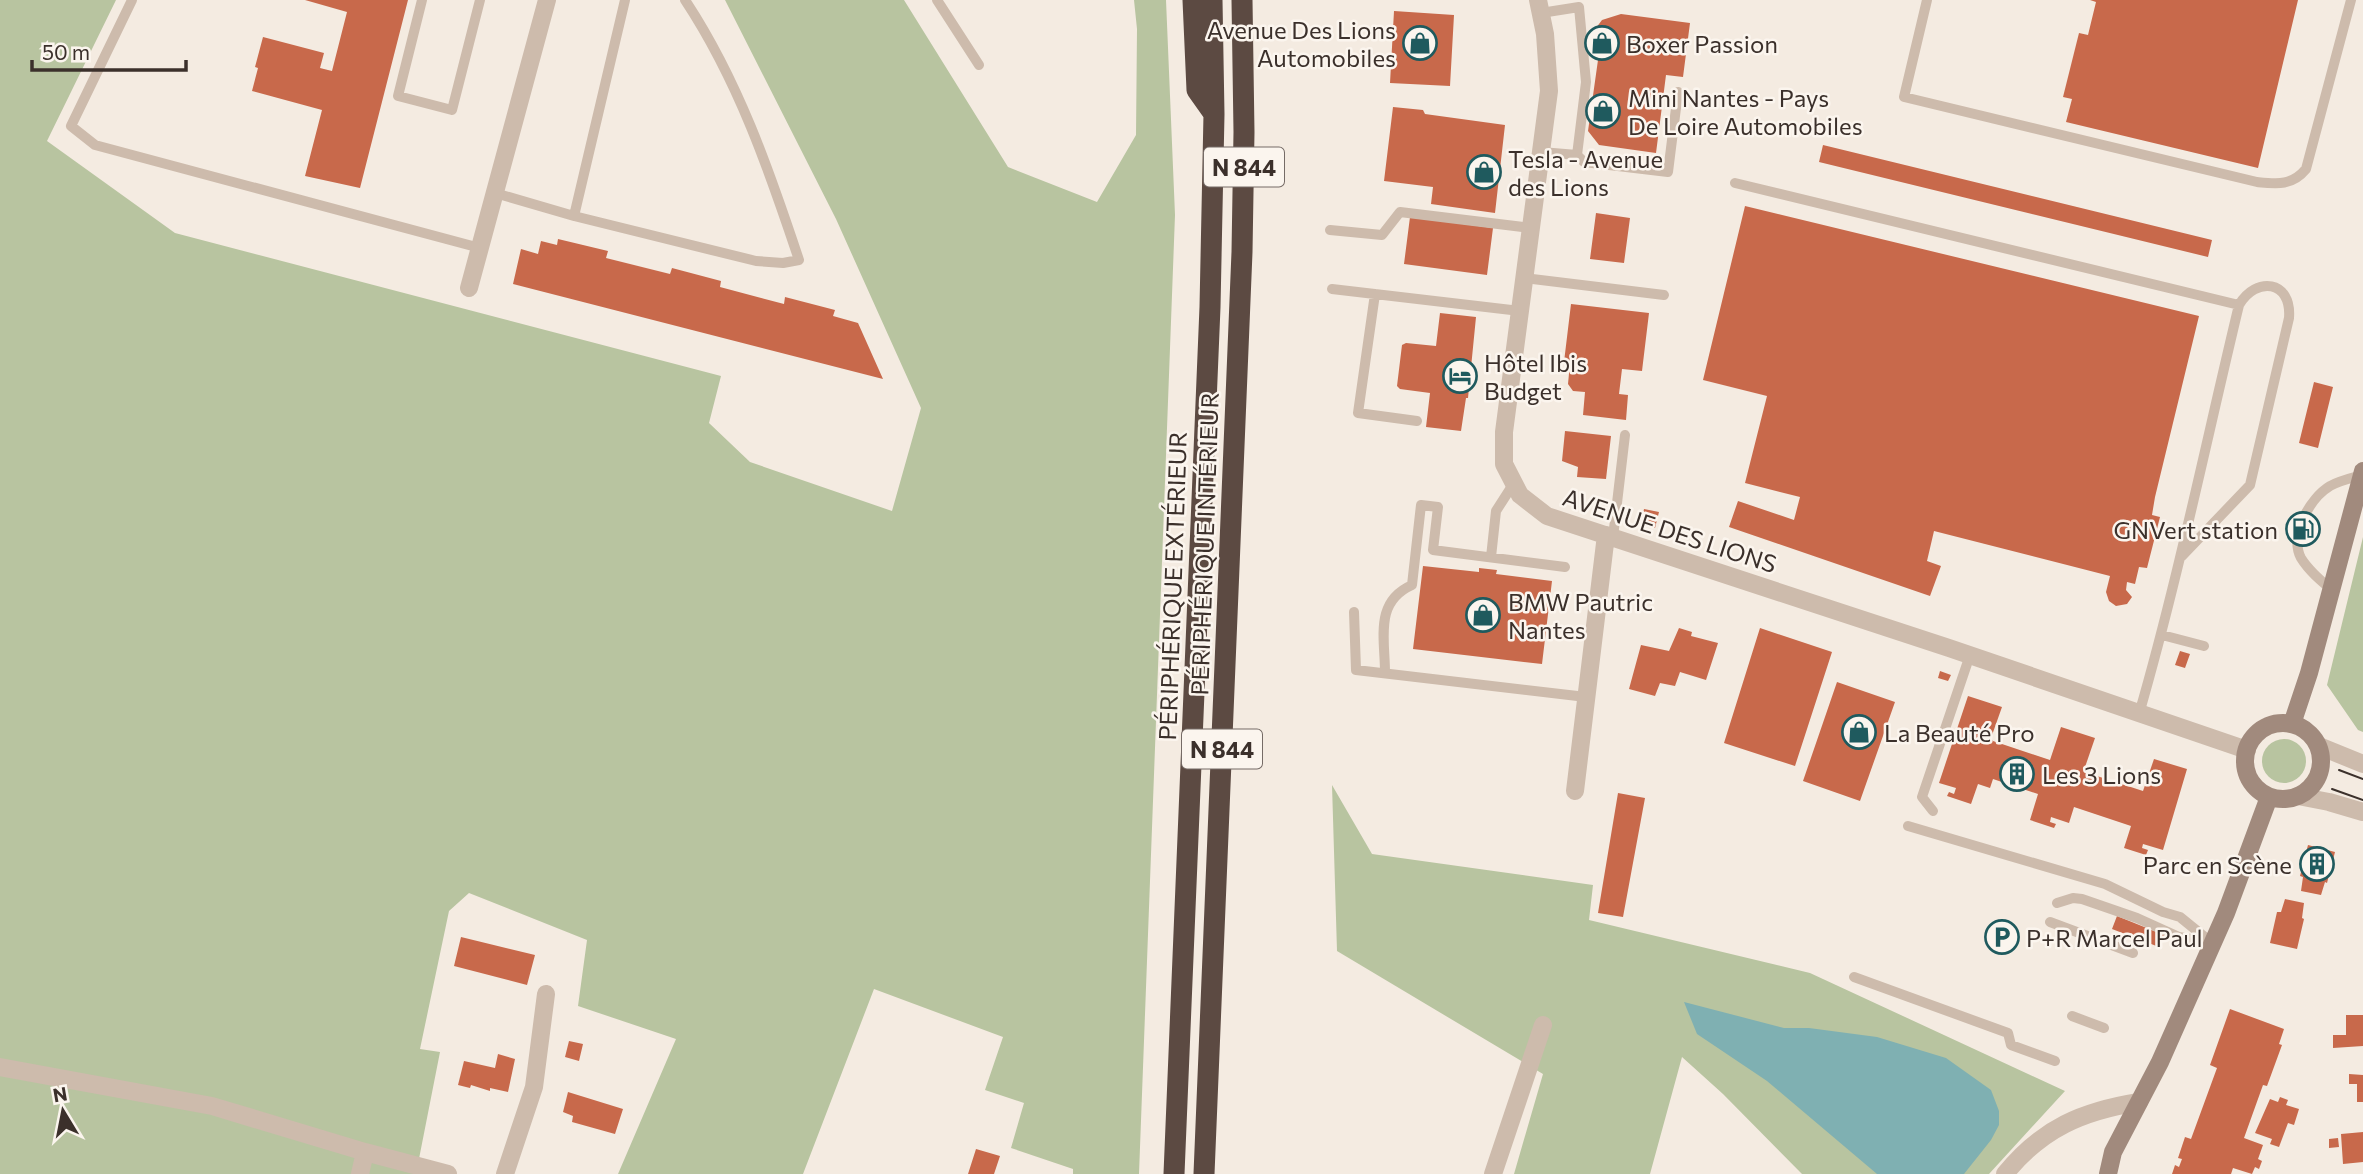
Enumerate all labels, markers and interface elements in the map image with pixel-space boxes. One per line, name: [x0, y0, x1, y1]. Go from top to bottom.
place label: Avenue Des Lions Automobiles: [1207, 15, 1396, 72]
shop icon: Avenue Des Lions Automobiles: [1401, 24, 1439, 62]
shop icon: Boxer Passion: [1583, 24, 1621, 62]
scale bar: [32, 28, 186, 72]
place label: Boxer Passion: [1626, 29, 1778, 58]
text: 50 m: [42, 39, 90, 64]
place label: Mini Nantes - Pays De Loire Automobiles: [1628, 83, 1863, 140]
shop icon: Mini Nantes - Pays De Loire Automobiles: [1584, 92, 1622, 130]
place label: Tesla - Avenue des Lions: [1508, 144, 1663, 201]
road number: N 844: [1204, 148, 1284, 186]
shop icon: Tesla - Avenue des Lions: [1465, 153, 1503, 191]
place label: Hôtel Ibis Budget: [1484, 348, 1587, 405]
hotel icon: Hôtel Ibis Budget: [1441, 357, 1479, 395]
street label: PÉRIPHÉRIQUE INTÉRIEUR: [1184, 392, 1224, 696]
street label: PÉRIPHÉRIQUE EXTÉRIEUR: [1152, 431, 1192, 741]
street label: AVENUE DES LIONS: [1560, 482, 1780, 578]
fuel station icon: GNVert station: [2284, 510, 2322, 548]
place label: GNVert station: [2113, 515, 2278, 544]
place label: BMW Pautric Nantes: [1508, 587, 1653, 644]
shop icon: BMW Pautric Nantes: [1464, 596, 1502, 634]
shop icon: La Beauté Pro: [1840, 713, 1878, 751]
place label: La Beauté Pro: [1884, 718, 2035, 747]
road number: N 844: [1182, 730, 1262, 768]
building icon: Les 3 Lions: [1998, 755, 2036, 793]
place label: Les 3 Lions: [2042, 760, 2161, 789]
building icon: Parc en Scène: [2298, 845, 2336, 883]
place label: Parc en Scène: [2143, 850, 2292, 879]
parking icon: P+R Marcel Paul: [1983, 918, 2021, 956]
place label: P+R Marcel Paul: [2026, 923, 2203, 952]
north arrow: [28, 1076, 98, 1146]
text: N: [51, 1081, 69, 1106]

